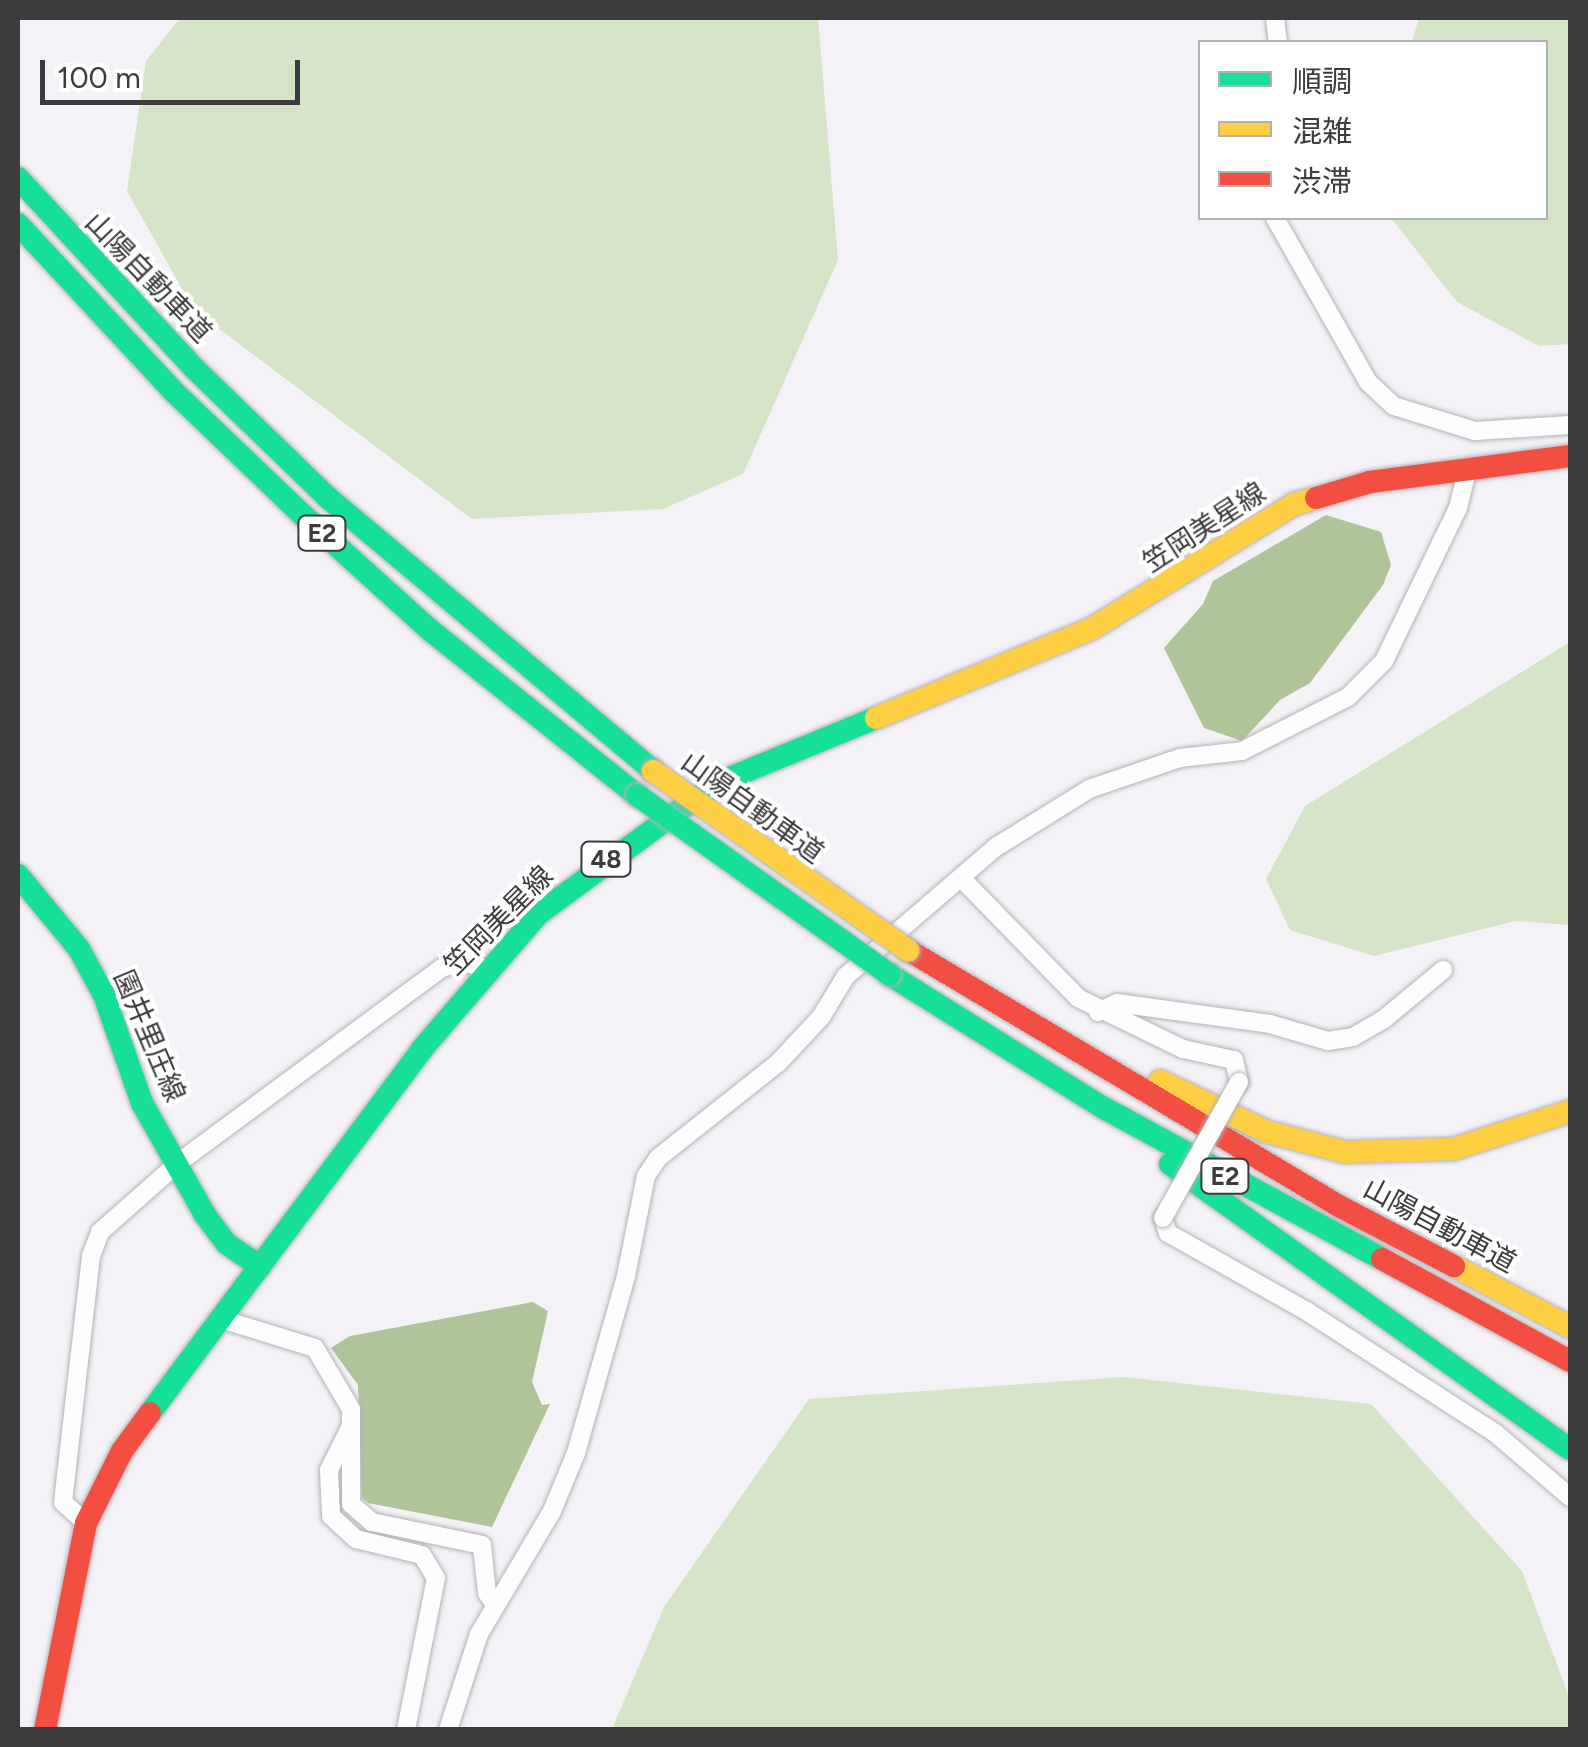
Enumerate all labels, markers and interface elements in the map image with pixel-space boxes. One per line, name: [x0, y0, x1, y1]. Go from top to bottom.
scale bar: [45, 40, 305, 102]
legend: [1198, 40, 1548, 220]
text: 100 m: [57, 59, 141, 96]
text: 順調: [1292, 63, 1352, 100]
text: 混雑: [1292, 113, 1352, 150]
text: 渋滞: [1292, 163, 1352, 200]
street label: 山陽自動車道: [79, 205, 219, 349]
street label: 笠岡美星線: [1136, 475, 1272, 579]
road number: E2: [297, 513, 347, 553]
street label: 山陽自動車道: [675, 744, 831, 870]
road number: 48: [578, 839, 634, 879]
street label: 笠岡美星線: [437, 859, 559, 981]
street label: 園井里庄線: [107, 965, 193, 1107]
road number: E2: [1200, 1156, 1250, 1196]
street label: 山陽自動車道: [1358, 1171, 1522, 1279]

